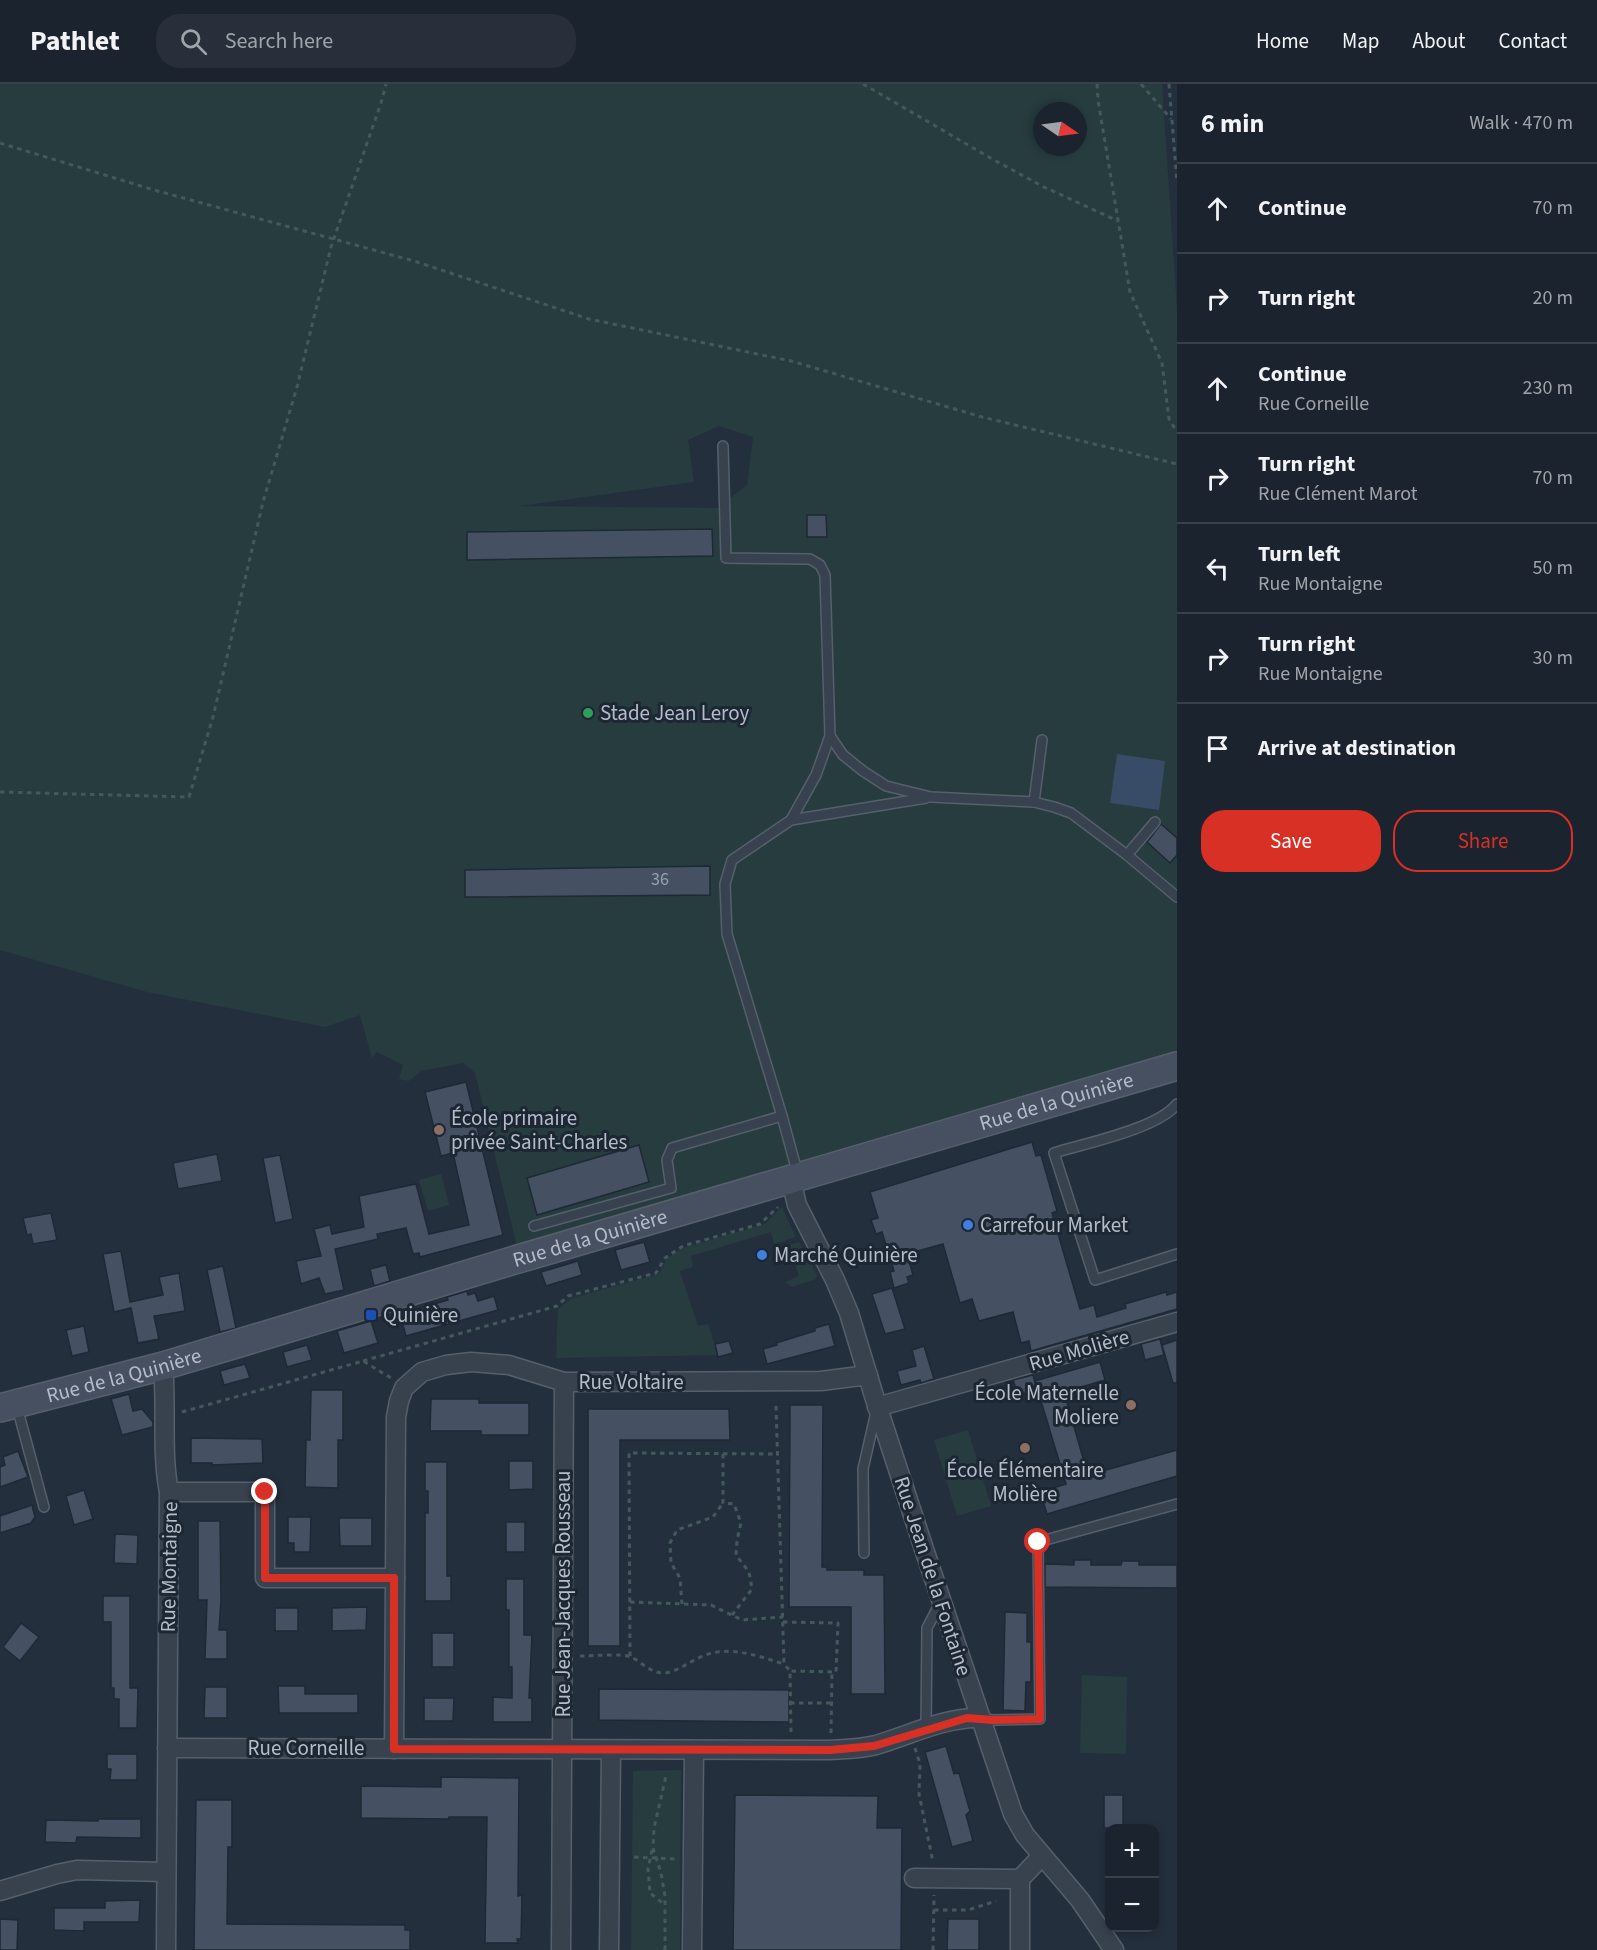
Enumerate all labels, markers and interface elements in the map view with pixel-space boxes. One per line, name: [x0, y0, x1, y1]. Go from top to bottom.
search box: [156, 14, 576, 68]
text: Pathlet: [30, 21, 120, 61]
icon: search: [177, 25, 210, 58]
text: Search here: [225, 25, 333, 57]
text: Home: [1256, 26, 1309, 56]
text: Map: [1342, 26, 1380, 56]
text: About: [1413, 26, 1465, 56]
text: Contact: [1498, 26, 1567, 56]
north arrow: [1033, 102, 1087, 156]
text: 6 min: [1201, 105, 1264, 142]
text: Walk · 470 m: [1469, 109, 1573, 137]
icon: ahead: [1201, 192, 1234, 225]
text: Continue: [1258, 192, 1347, 224]
text: 70 m: [1533, 194, 1573, 222]
icon: right: [1201, 282, 1234, 315]
text: Turn right: [1258, 282, 1355, 314]
text: 20 m: [1533, 284, 1573, 312]
text: Continue: [1258, 358, 1347, 390]
icon: ahead: [1201, 372, 1234, 405]
text: 230 m: [1523, 374, 1573, 402]
text: Rue Corneille: [1258, 390, 1369, 418]
text: Turn right: [1258, 448, 1355, 480]
icon: right: [1201, 462, 1234, 495]
text: 70 m: [1533, 464, 1573, 492]
text: Rue Clément Marot: [1258, 480, 1417, 508]
text: Turn left: [1258, 538, 1340, 570]
icon: left: [1201, 552, 1234, 585]
text: 50 m: [1533, 554, 1573, 582]
text: Rue Montaigne: [1258, 570, 1383, 598]
text: Turn right: [1258, 628, 1355, 660]
icon: right: [1201, 642, 1234, 675]
text: 30 m: [1533, 644, 1573, 672]
text: Rue Montaigne: [1258, 660, 1383, 688]
place label: Stade Jean Leroy: [600, 698, 749, 728]
marker: Stade Jean Leroy: [581, 706, 595, 720]
icon: arrive: [1201, 732, 1234, 765]
text: Arrive at destination: [1258, 732, 1456, 764]
button: Save: [1201, 810, 1381, 872]
button: Share: [1393, 810, 1573, 872]
house number: 36: [651, 867, 669, 892]
street label: Rue de la Quinière: [975, 1065, 1137, 1138]
place label: École primaire privée Saint-Charles: [451, 1103, 627, 1157]
marker: École primaire privée Saint-Charles: [432, 1123, 446, 1137]
street label: Rue de la Quinière: [509, 1201, 671, 1275]
place label: Carrefour Market: [980, 1210, 1128, 1240]
marker: Carrefour Market: [961, 1218, 975, 1232]
place label: Marché Quinière: [774, 1240, 918, 1270]
marker: Marché Quinière: [755, 1248, 769, 1262]
place label: Quinière: [383, 1300, 458, 1330]
marker: Quinière: [364, 1308, 378, 1322]
street label: Rue Molière: [1025, 1321, 1133, 1379]
street label: Rue de la Quinière: [43, 1340, 205, 1411]
street label: Rue Voltaire: [578, 1367, 684, 1397]
place label: École Maternelle Moliere: [975, 1378, 1119, 1432]
marker: École Maternelle Moliere: [1124, 1398, 1138, 1412]
marker: École Élémentaire Molière: [1018, 1441, 1032, 1455]
place label: École Élémentaire Molière: [946, 1455, 1104, 1509]
street label: Rue Jean-Jacques Rousseau: [548, 1471, 578, 1717]
street label: Rue Jean de la Fontaine: [887, 1472, 979, 1680]
route end: [251, 1478, 277, 1504]
street label: Rue Montaigne: [153, 1501, 185, 1633]
route start: [1024, 1528, 1050, 1554]
street label: Rue Corneille: [248, 1733, 364, 1763]
map controls: [1105, 1824, 1159, 1932]
button: +: [1105, 1824, 1159, 1878]
button: −: [1105, 1878, 1159, 1932]

